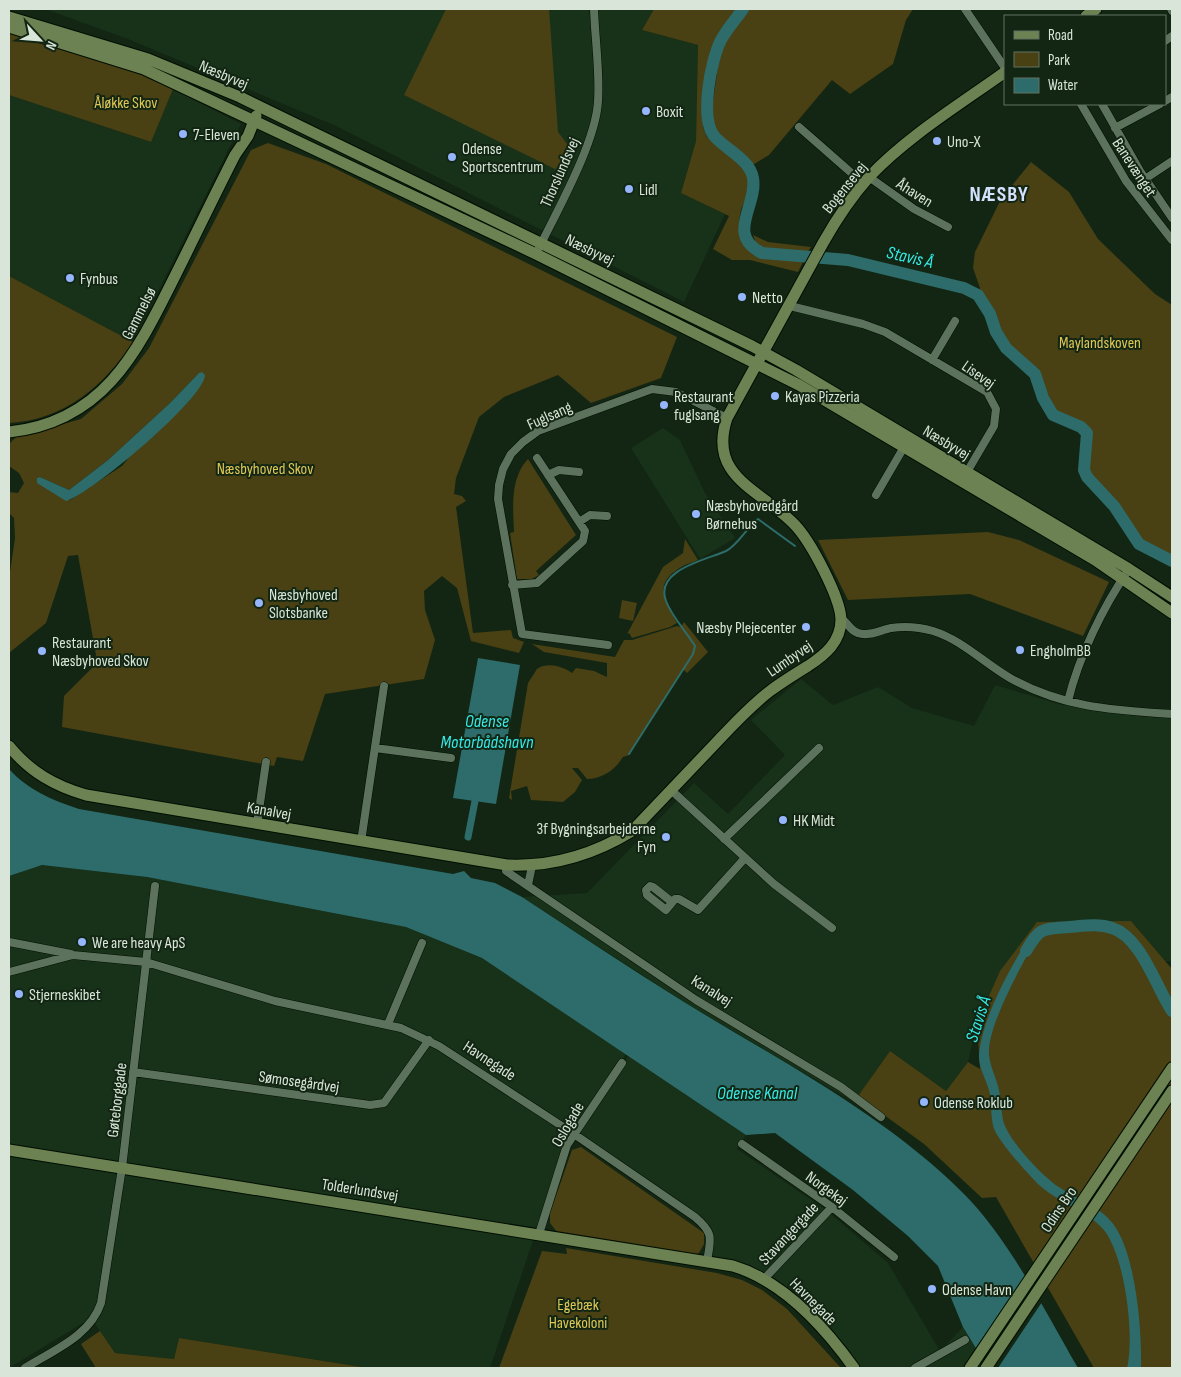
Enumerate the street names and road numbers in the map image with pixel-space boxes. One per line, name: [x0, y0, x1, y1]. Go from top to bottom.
street label: Næsbyvej: [196, 57, 251, 94]
street label: Thorslundsvej: [537, 135, 584, 210]
street label: Banevænget: [1108, 135, 1160, 201]
street label: Bogensevej: [819, 158, 872, 218]
street label: Åhaven: [892, 174, 936, 212]
street label: Næsbyvej: [562, 231, 617, 270]
street label: Gammelsø: [118, 284, 161, 343]
street label: Lisevej: [958, 357, 999, 394]
street label: Fuglsang: [524, 398, 575, 435]
street label: Næsbyvej: [919, 422, 973, 465]
street label: Lumbyvej: [763, 637, 816, 681]
street label: Kanalvej: [245, 798, 293, 825]
street label: Kanalvej: [687, 971, 735, 1011]
street label: Havnegade: [459, 1037, 519, 1085]
street label: Gøteborggade: [103, 1062, 131, 1139]
street label: Sømosegårdvej: [257, 1067, 340, 1098]
street label: Oslogade: [548, 1099, 589, 1151]
street label: Norgekaj: [802, 1168, 851, 1211]
street label: Tolderlundsvej: [320, 1175, 399, 1206]
street label: Odins Bro: [1037, 1183, 1081, 1236]
street label: Stavangergade: [755, 1199, 823, 1269]
street label: Havnegade: [785, 1274, 841, 1330]

